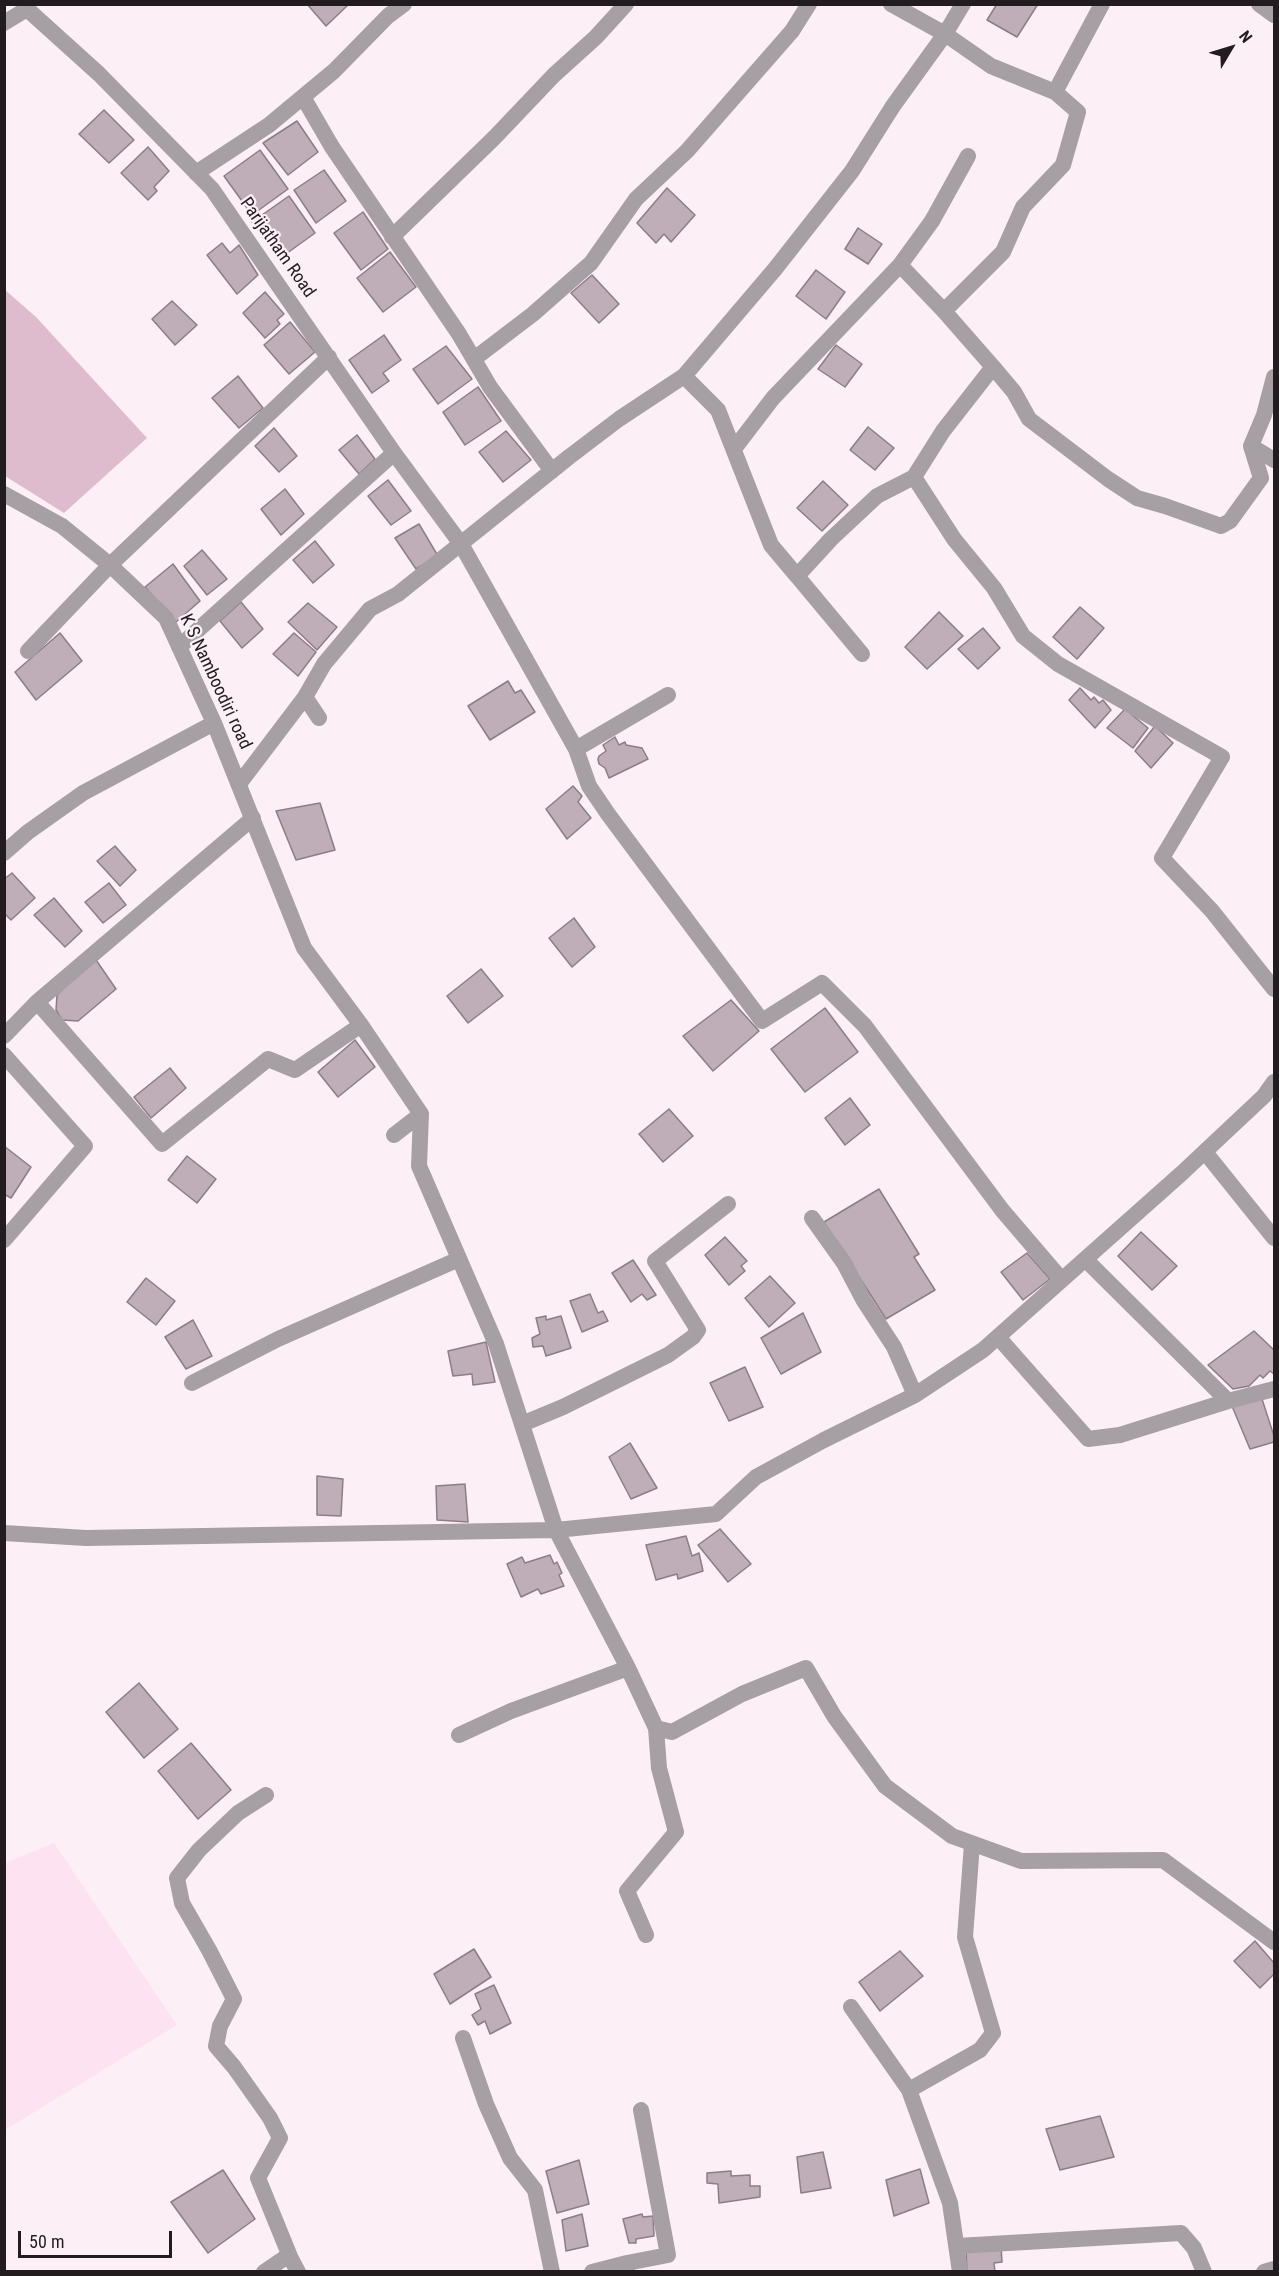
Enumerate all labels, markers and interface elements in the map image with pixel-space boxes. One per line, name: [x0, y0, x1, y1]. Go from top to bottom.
north arrow: [1201, 18, 1261, 78]
text: N: [1235, 27, 1256, 46]
street label: Parijatham Road: [235, 194, 319, 302]
street label: K S Namboodiri road: [174, 611, 256, 753]
scale bar: [21, 2219, 176, 2257]
text: 50 m: [29, 2231, 64, 2252]

